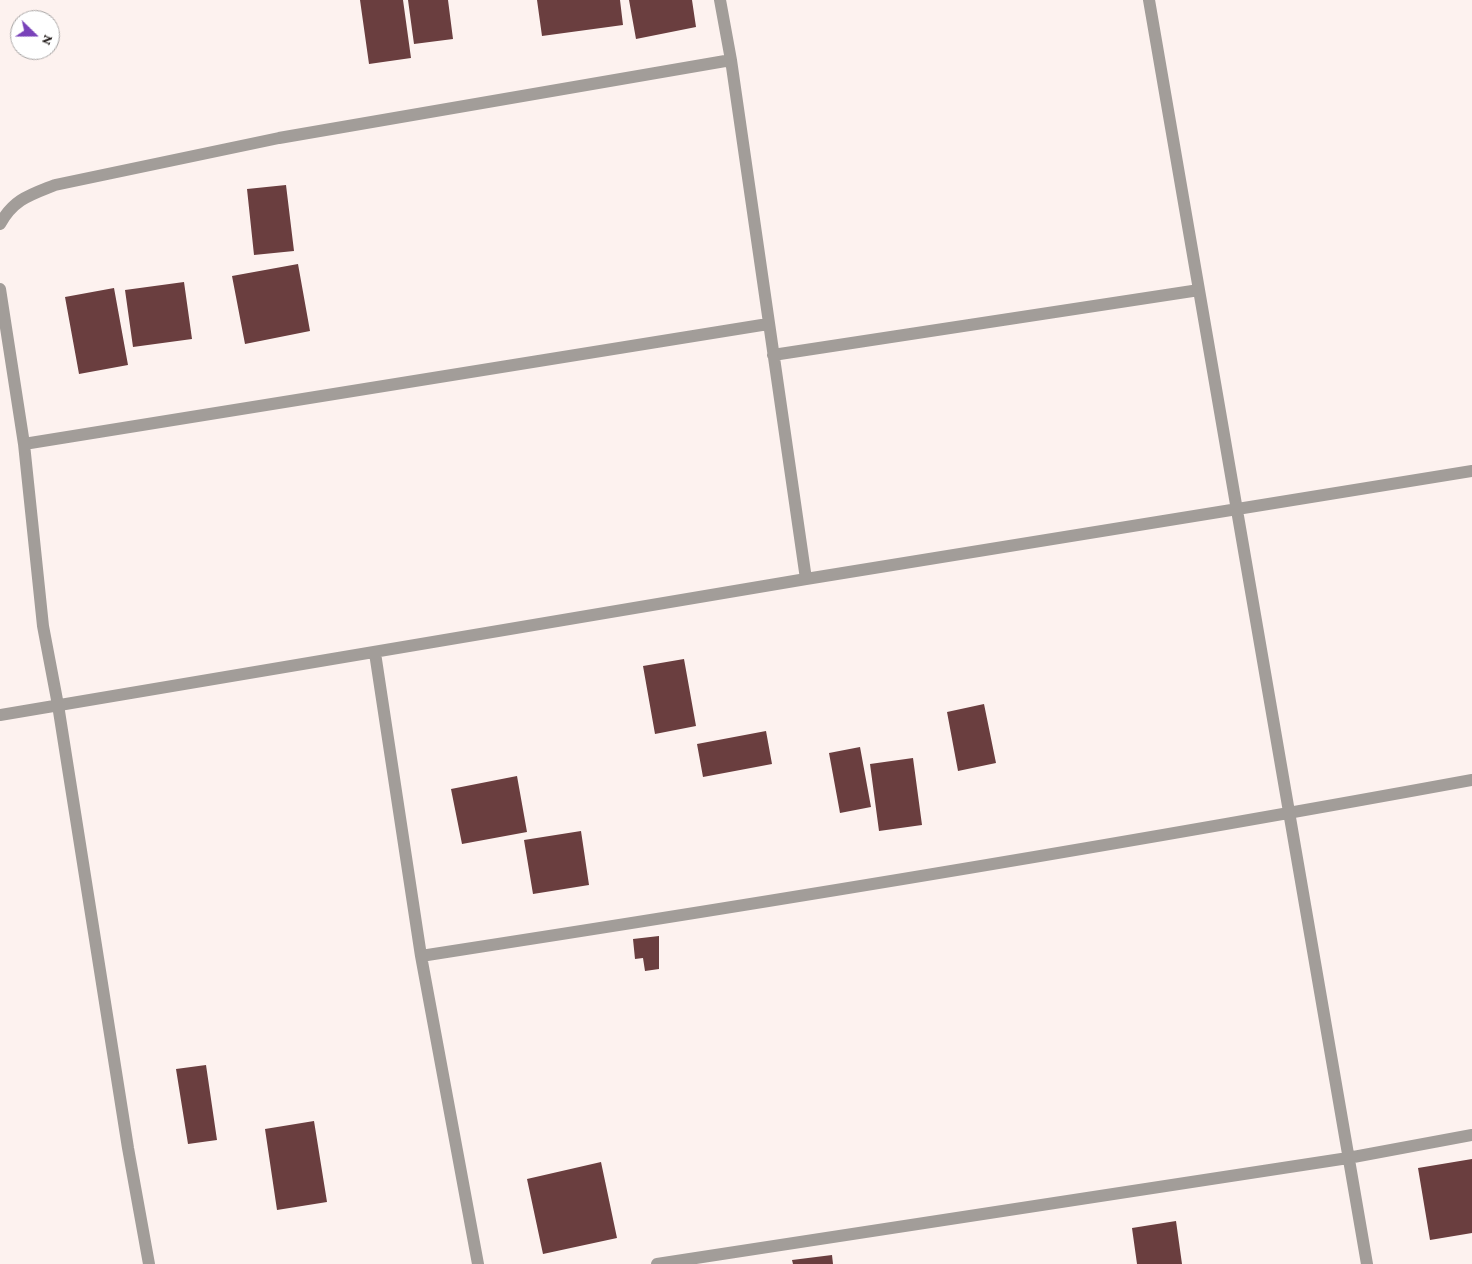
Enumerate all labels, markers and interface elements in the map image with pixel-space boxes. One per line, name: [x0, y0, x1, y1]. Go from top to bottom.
north arrow: [10, 10, 60, 60]
text: N: [39, 33, 57, 48]

